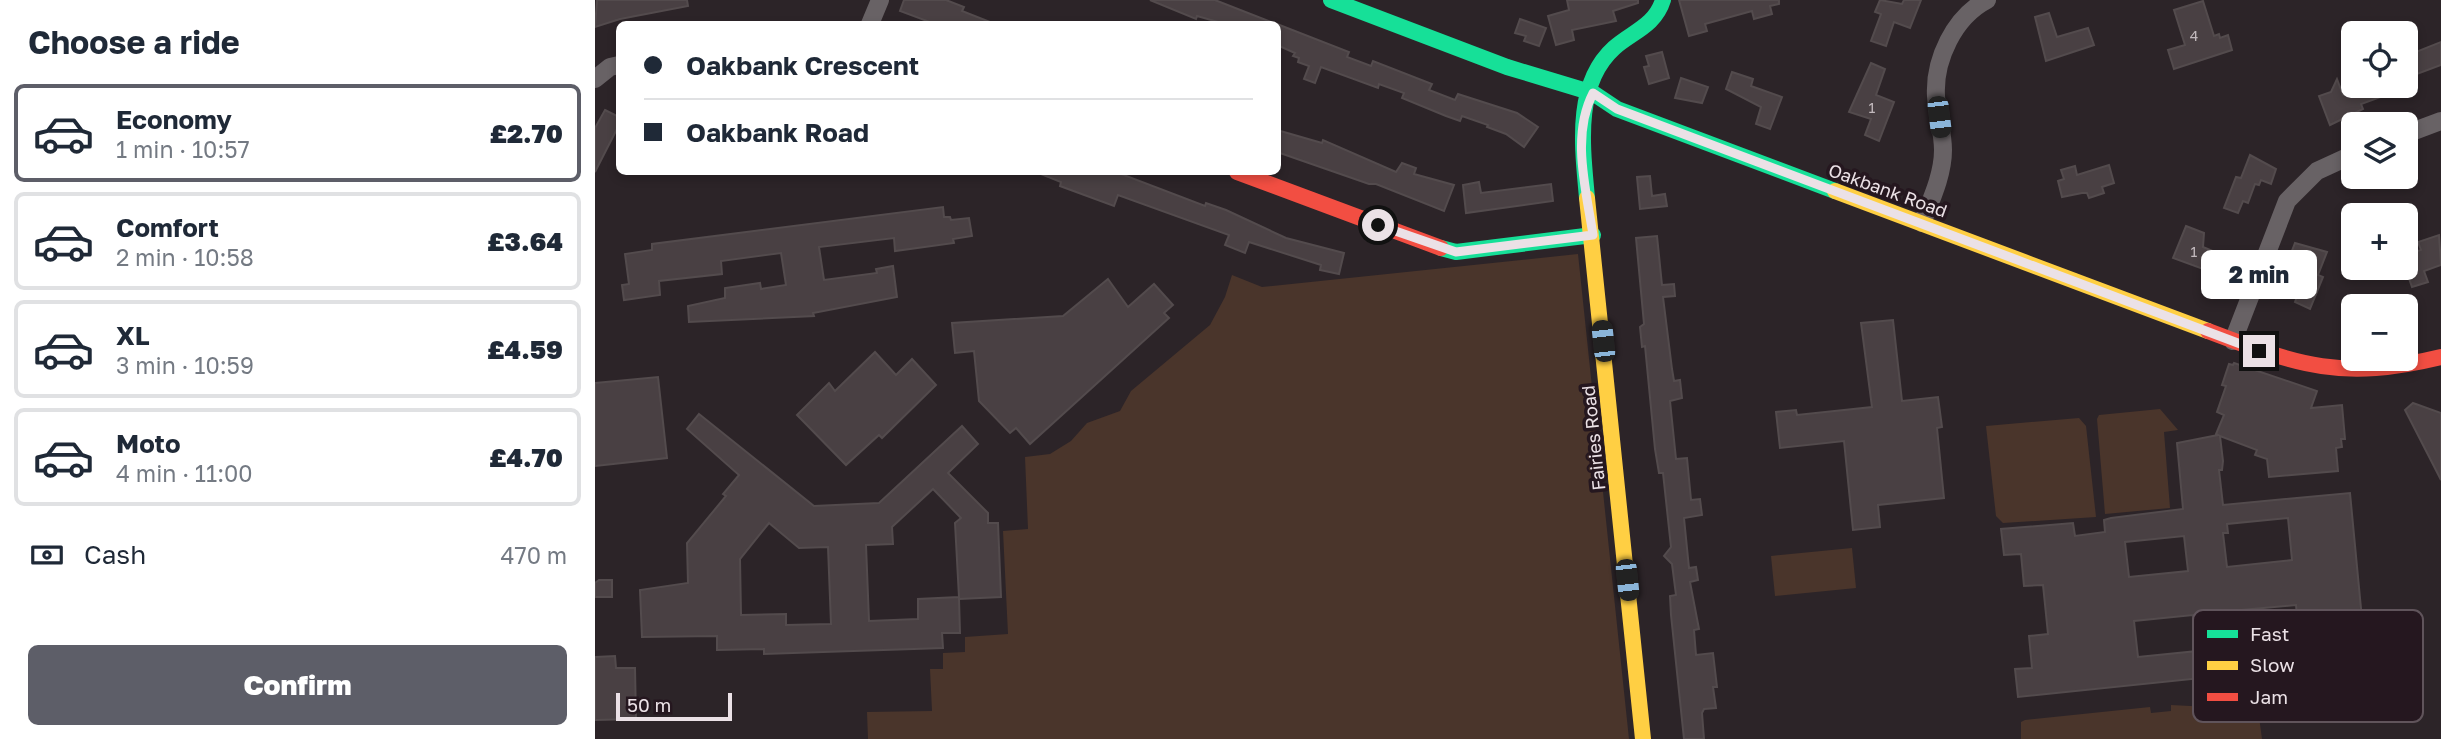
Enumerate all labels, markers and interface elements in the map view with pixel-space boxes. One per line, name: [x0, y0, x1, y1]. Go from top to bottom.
map controls: [2341, 21, 2418, 371]
button: locate: [2341, 21, 2418, 98]
text: Choose a ride: [28, 23, 240, 61]
house number: 4: [2190, 27, 2198, 44]
text: Oakbank Crescent: [686, 50, 919, 81]
car: [1927, 95, 1952, 139]
house number: 1: [1869, 99, 1876, 116]
icon: car: [32, 102, 95, 165]
text: Economy: [116, 104, 232, 135]
button: layers: [2341, 112, 2418, 189]
text: Oakbank Road: [686, 117, 869, 148]
text: £2.70: [490, 118, 563, 149]
text: 1 min · 10:57: [116, 135, 250, 163]
street label: Oakbank Road: [1826, 158, 1950, 222]
button: +: [2341, 203, 2418, 280]
route start: [1362, 209, 1394, 241]
icon: car: [32, 210, 95, 273]
text: Comfort: [116, 212, 219, 243]
text: £3.64: [487, 226, 563, 257]
text: 2 min · 10:58: [116, 243, 254, 271]
house number: 1: [2191, 243, 2198, 260]
callout: 2 min: [2201, 250, 2317, 298]
text: 2 min: [2229, 260, 2289, 288]
button: −: [2341, 294, 2418, 371]
icon: car: [32, 318, 95, 381]
car: [1591, 319, 1616, 363]
text: XL: [116, 320, 150, 351]
text: £4.59: [487, 334, 563, 365]
route end: [2243, 335, 2275, 367]
text: 3 min · 10:59: [116, 351, 254, 379]
street label: Fairies Road: [1577, 384, 1609, 492]
icon: car: [32, 426, 95, 489]
text: Moto: [116, 428, 181, 459]
text: £4.70: [489, 442, 563, 473]
text: 4 min · 11:00: [116, 459, 253, 487]
icon: cash: [28, 536, 66, 574]
text: Cash: [84, 539, 146, 570]
text: 470 m: [500, 541, 567, 569]
car: [1615, 558, 1640, 602]
legend: [2193, 610, 2423, 722]
text: Fast: [2250, 622, 2289, 645]
button: Confirm: [28, 645, 567, 725]
text: Slow: [2250, 653, 2295, 676]
text: Jam: [2250, 685, 2288, 708]
scale bar: [616, 690, 731, 722]
text: 50 m: [627, 693, 671, 716]

